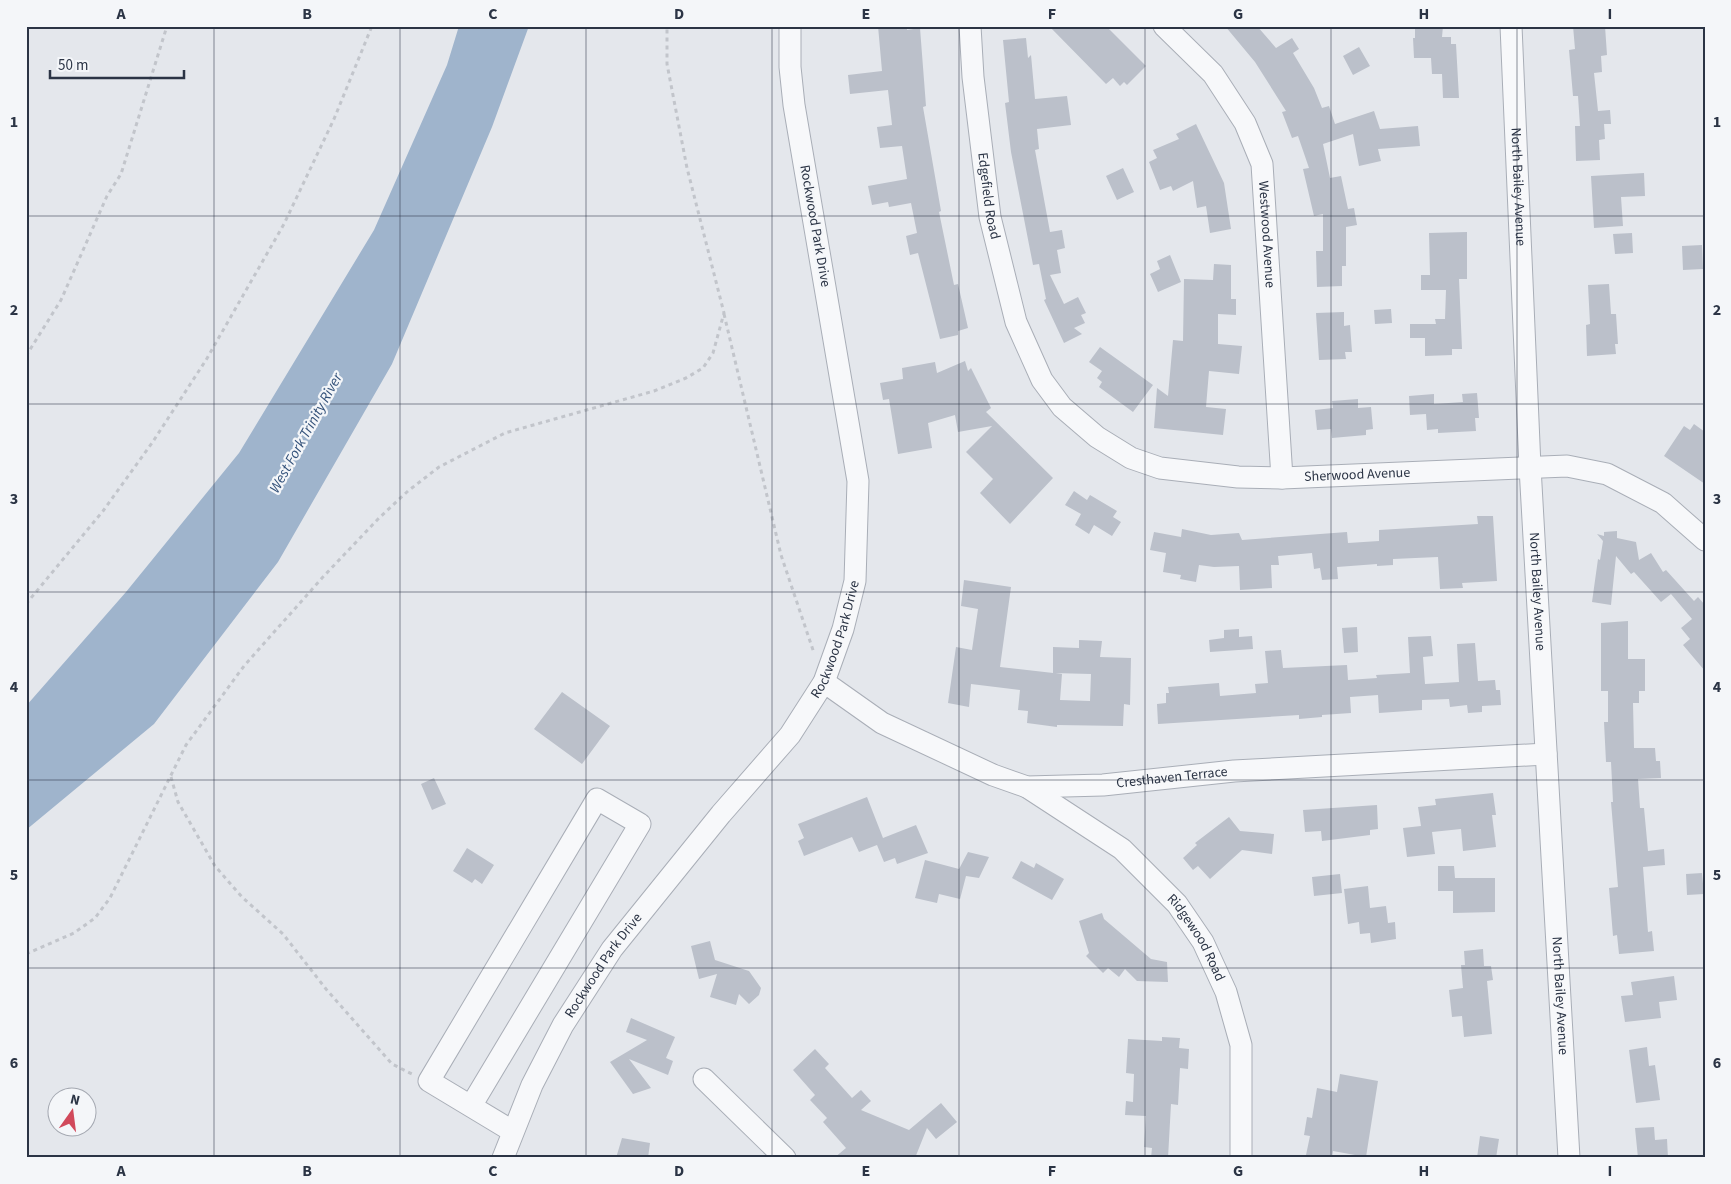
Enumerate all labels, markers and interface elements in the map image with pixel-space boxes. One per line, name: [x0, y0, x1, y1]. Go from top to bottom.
text: A: [115, 3, 126, 25]
text: B: [302, 3, 312, 25]
text: C: [488, 3, 498, 25]
text: D: [674, 3, 684, 25]
text: E: [862, 3, 870, 25]
text: F: [1048, 3, 1056, 25]
text: G: [1233, 3, 1243, 25]
text: H: [1419, 3, 1429, 25]
text: I: [1608, 3, 1612, 25]
scale bar: [50, 48, 184, 80]
text: 50 m: [58, 55, 88, 76]
text: 1: [10, 111, 18, 133]
text: 1: [1713, 111, 1721, 133]
street label: North Bailey Avenue: [1505, 127, 1530, 247]
street label: Edgefield Road: [972, 151, 1005, 241]
street label: Rockwood Park Drive: [794, 163, 836, 289]
street label: Westwood Avenue: [1253, 180, 1280, 289]
text: 2: [10, 299, 18, 321]
text: 2: [1713, 299, 1721, 321]
water label: West Fork Trinity River: [264, 368, 348, 497]
street label: Sherwood Avenue: [1304, 463, 1411, 487]
text: 3: [10, 488, 18, 510]
text: 3: [1713, 488, 1721, 510]
street label: North Bailey Avenue: [1524, 532, 1550, 651]
street label: Rockwood Park Drive: [806, 578, 865, 702]
text: 4: [10, 676, 19, 698]
text: 4: [1713, 676, 1722, 698]
street label: Cresthaven Terrace: [1115, 762, 1229, 794]
text: 5: [10, 864, 18, 886]
text: 5: [1713, 864, 1721, 886]
street label: Ridgewood Road: [1162, 889, 1230, 985]
street label: Rockwood Park Drive: [560, 909, 647, 1022]
street label: North Bailey Avenue: [1547, 936, 1573, 1056]
text: 6: [10, 1052, 18, 1074]
text: 6: [1713, 1052, 1721, 1074]
north arrow: [48, 1086, 98, 1136]
text: N: [68, 1090, 82, 1111]
text: A: [115, 1160, 126, 1182]
text: B: [302, 1160, 312, 1182]
text: C: [488, 1160, 498, 1182]
text: D: [674, 1160, 684, 1182]
text: E: [862, 1160, 870, 1182]
text: F: [1048, 1160, 1056, 1182]
text: G: [1233, 1160, 1243, 1182]
text: H: [1419, 1160, 1429, 1182]
text: I: [1608, 1160, 1612, 1182]

